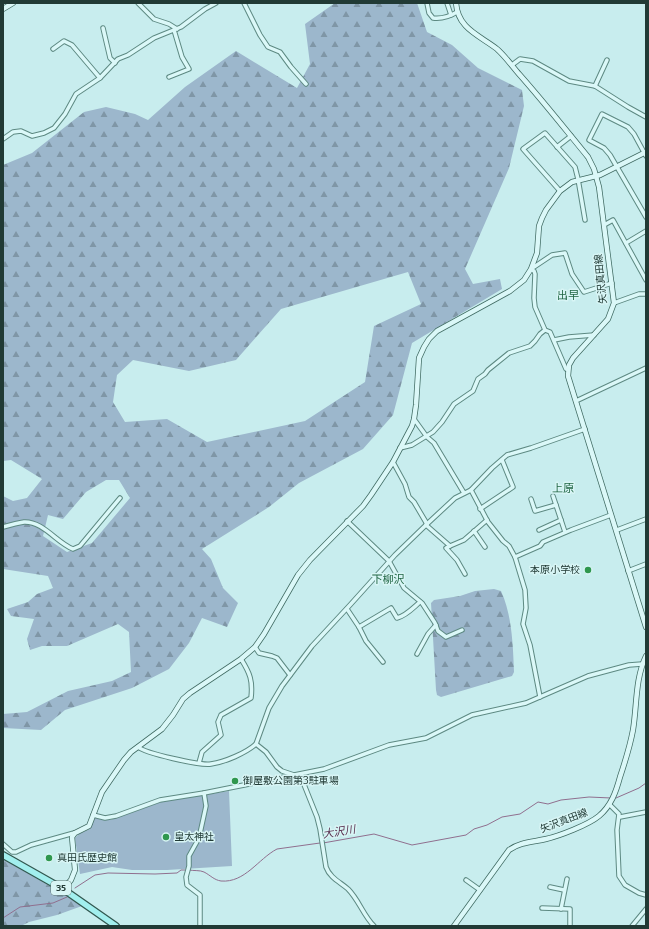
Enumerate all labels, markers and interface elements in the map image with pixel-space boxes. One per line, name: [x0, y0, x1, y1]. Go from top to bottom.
street label: 矢沢真田線: [592, 254, 610, 304]
district label: 出早: [557, 289, 579, 302]
district label: 上原: [552, 482, 574, 495]
place label: 本原小学校: [530, 564, 580, 576]
marker: 本原小学校: [583, 565, 593, 575]
district label: 下柳沢: [372, 573, 405, 586]
place label: 御屋敷公園第3駐車場: [243, 775, 339, 787]
marker: 御屋敷公園第3駐車場: [230, 776, 240, 786]
street label: 矢沢真田線: [539, 806, 589, 836]
water label: 大沢川: [322, 823, 357, 841]
place label: 皇太神社: [174, 831, 214, 843]
marker: 皇太神社: [161, 832, 171, 842]
place label: 真田氏歴史館: [57, 852, 117, 864]
marker: 真田氏歴史館: [44, 853, 54, 863]
road number: 35: [51, 881, 71, 895]

